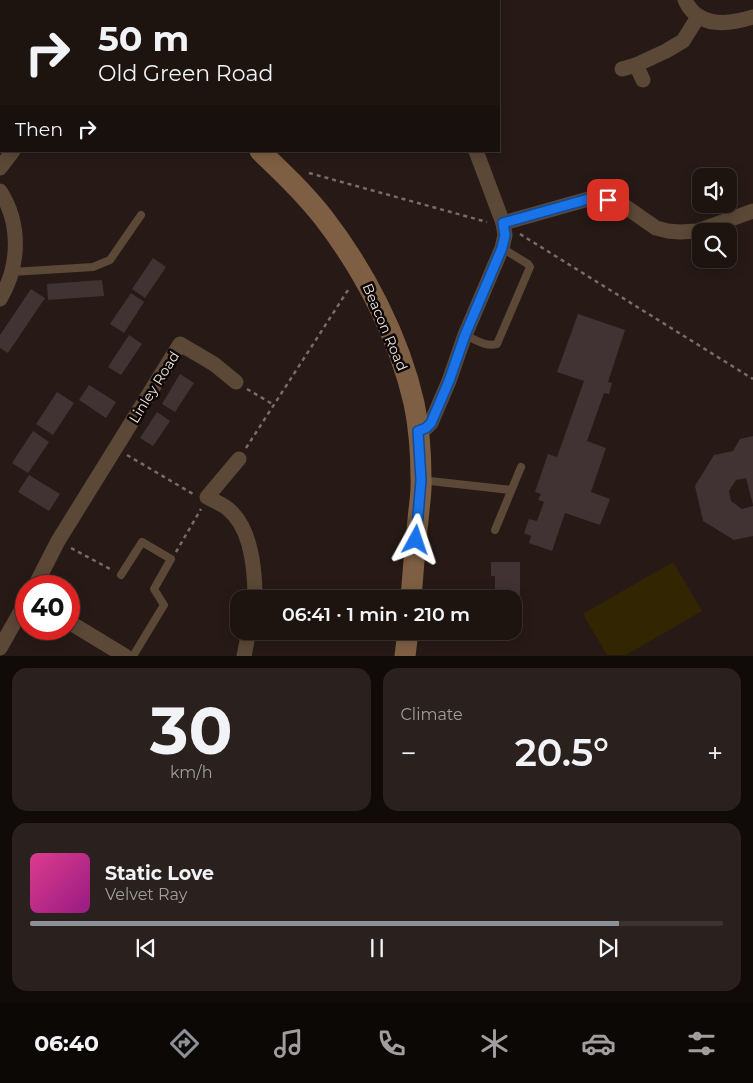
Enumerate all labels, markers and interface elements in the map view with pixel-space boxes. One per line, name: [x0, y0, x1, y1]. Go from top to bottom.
text: 50 m: [98, 17, 189, 60]
icon: right: [15, 20, 80, 85]
text: Old Green Road: [98, 60, 273, 87]
icon: right: [73, 115, 101, 143]
text: Then: [15, 118, 63, 141]
map controls: [692, 168, 737, 268]
button: sound: [692, 168, 737, 213]
pin: [587, 179, 629, 221]
icon: arrive: [594, 186, 622, 214]
button: search: [692, 223, 737, 268]
street label: Beacon Road: [358, 281, 412, 373]
street label: Linley Road: [125, 348, 183, 426]
position arrow: [389, 513, 441, 565]
speed limit sign: 40: [15, 575, 80, 640]
text: 06:41 · 1 min · 210 m: [282, 603, 470, 626]
text: 30: [150, 691, 233, 770]
text: Climate: [401, 705, 463, 724]
text: 20.5°: [515, 729, 609, 776]
text: −: [401, 736, 417, 770]
text: +: [707, 736, 723, 770]
text: km/h: [170, 763, 213, 782]
text: Static Love: [105, 862, 214, 885]
text: Velvet Ray: [105, 885, 187, 904]
icon: previous: [132, 934, 160, 962]
icon: pause: [363, 934, 391, 962]
icon: next: [594, 934, 622, 962]
icon: directions: [167, 1026, 202, 1061]
icon: music: [271, 1026, 306, 1061]
icon: phone: [374, 1026, 409, 1061]
icon: climate: [477, 1026, 512, 1061]
icon: car: [581, 1026, 616, 1061]
icon: filters: [684, 1026, 719, 1061]
text: 06:40: [34, 1030, 99, 1057]

